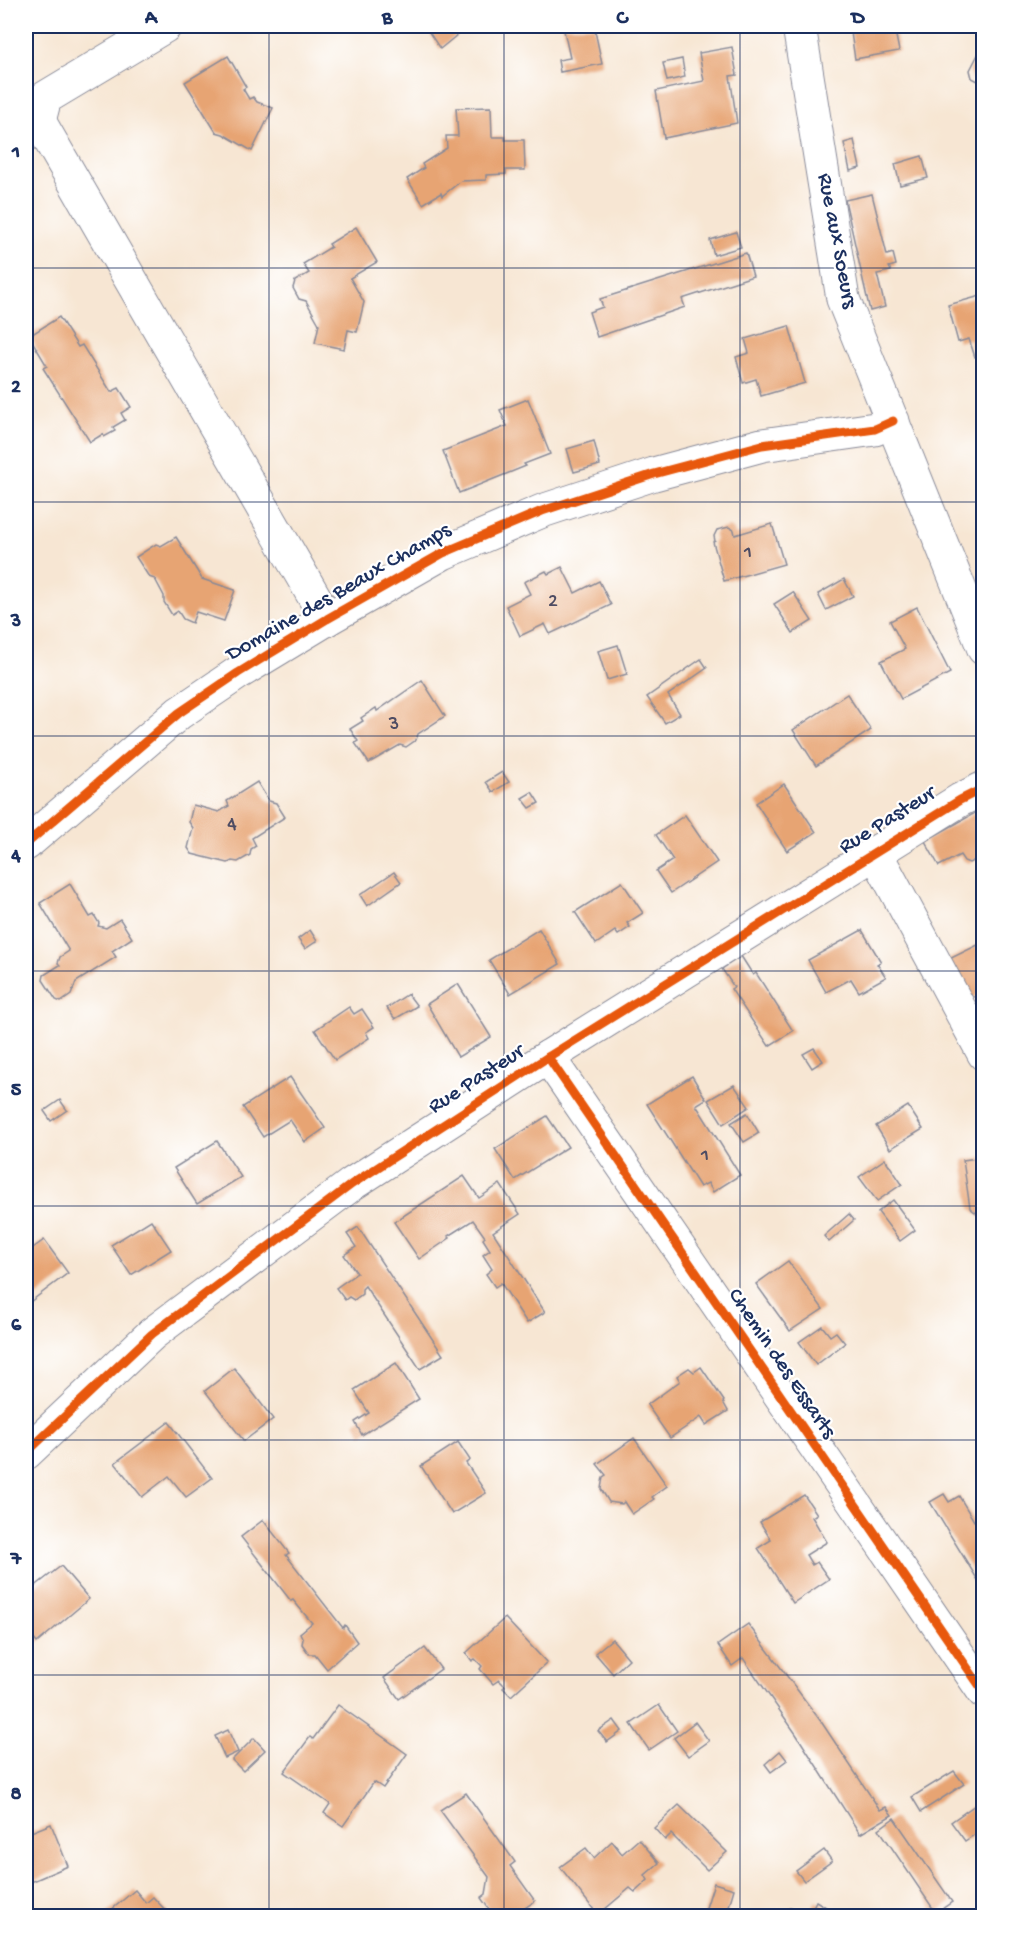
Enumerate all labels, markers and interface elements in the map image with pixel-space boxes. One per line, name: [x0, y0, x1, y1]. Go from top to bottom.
text: A: [144, 8, 159, 31]
text: B: [381, 8, 393, 31]
text: C: [616, 8, 630, 31]
text: D: [849, 8, 865, 31]
text: 1: [11, 142, 20, 165]
street label: Rue aux Soeurs: [810, 171, 862, 312]
text: 2: [11, 377, 21, 400]
street label: Domaine des Beaux Champs: [220, 517, 457, 669]
house number: 1: [743, 542, 752, 565]
house number: 2: [548, 591, 558, 614]
text: 3: [10, 611, 21, 634]
house number: 3: [388, 714, 399, 737]
street label: Rue Pasteur: [835, 780, 943, 861]
house number: 4: [227, 814, 237, 837]
text: 4: [10, 846, 21, 869]
street label: Rue Pasteur: [424, 1038, 532, 1121]
text: 5: [11, 1080, 22, 1103]
house number: 1: [700, 1145, 709, 1168]
street label: Chemin des Essarts: [721, 1284, 841, 1445]
text: 6: [11, 1315, 22, 1338]
text: 7: [10, 1549, 23, 1572]
text: 8: [11, 1784, 22, 1807]

